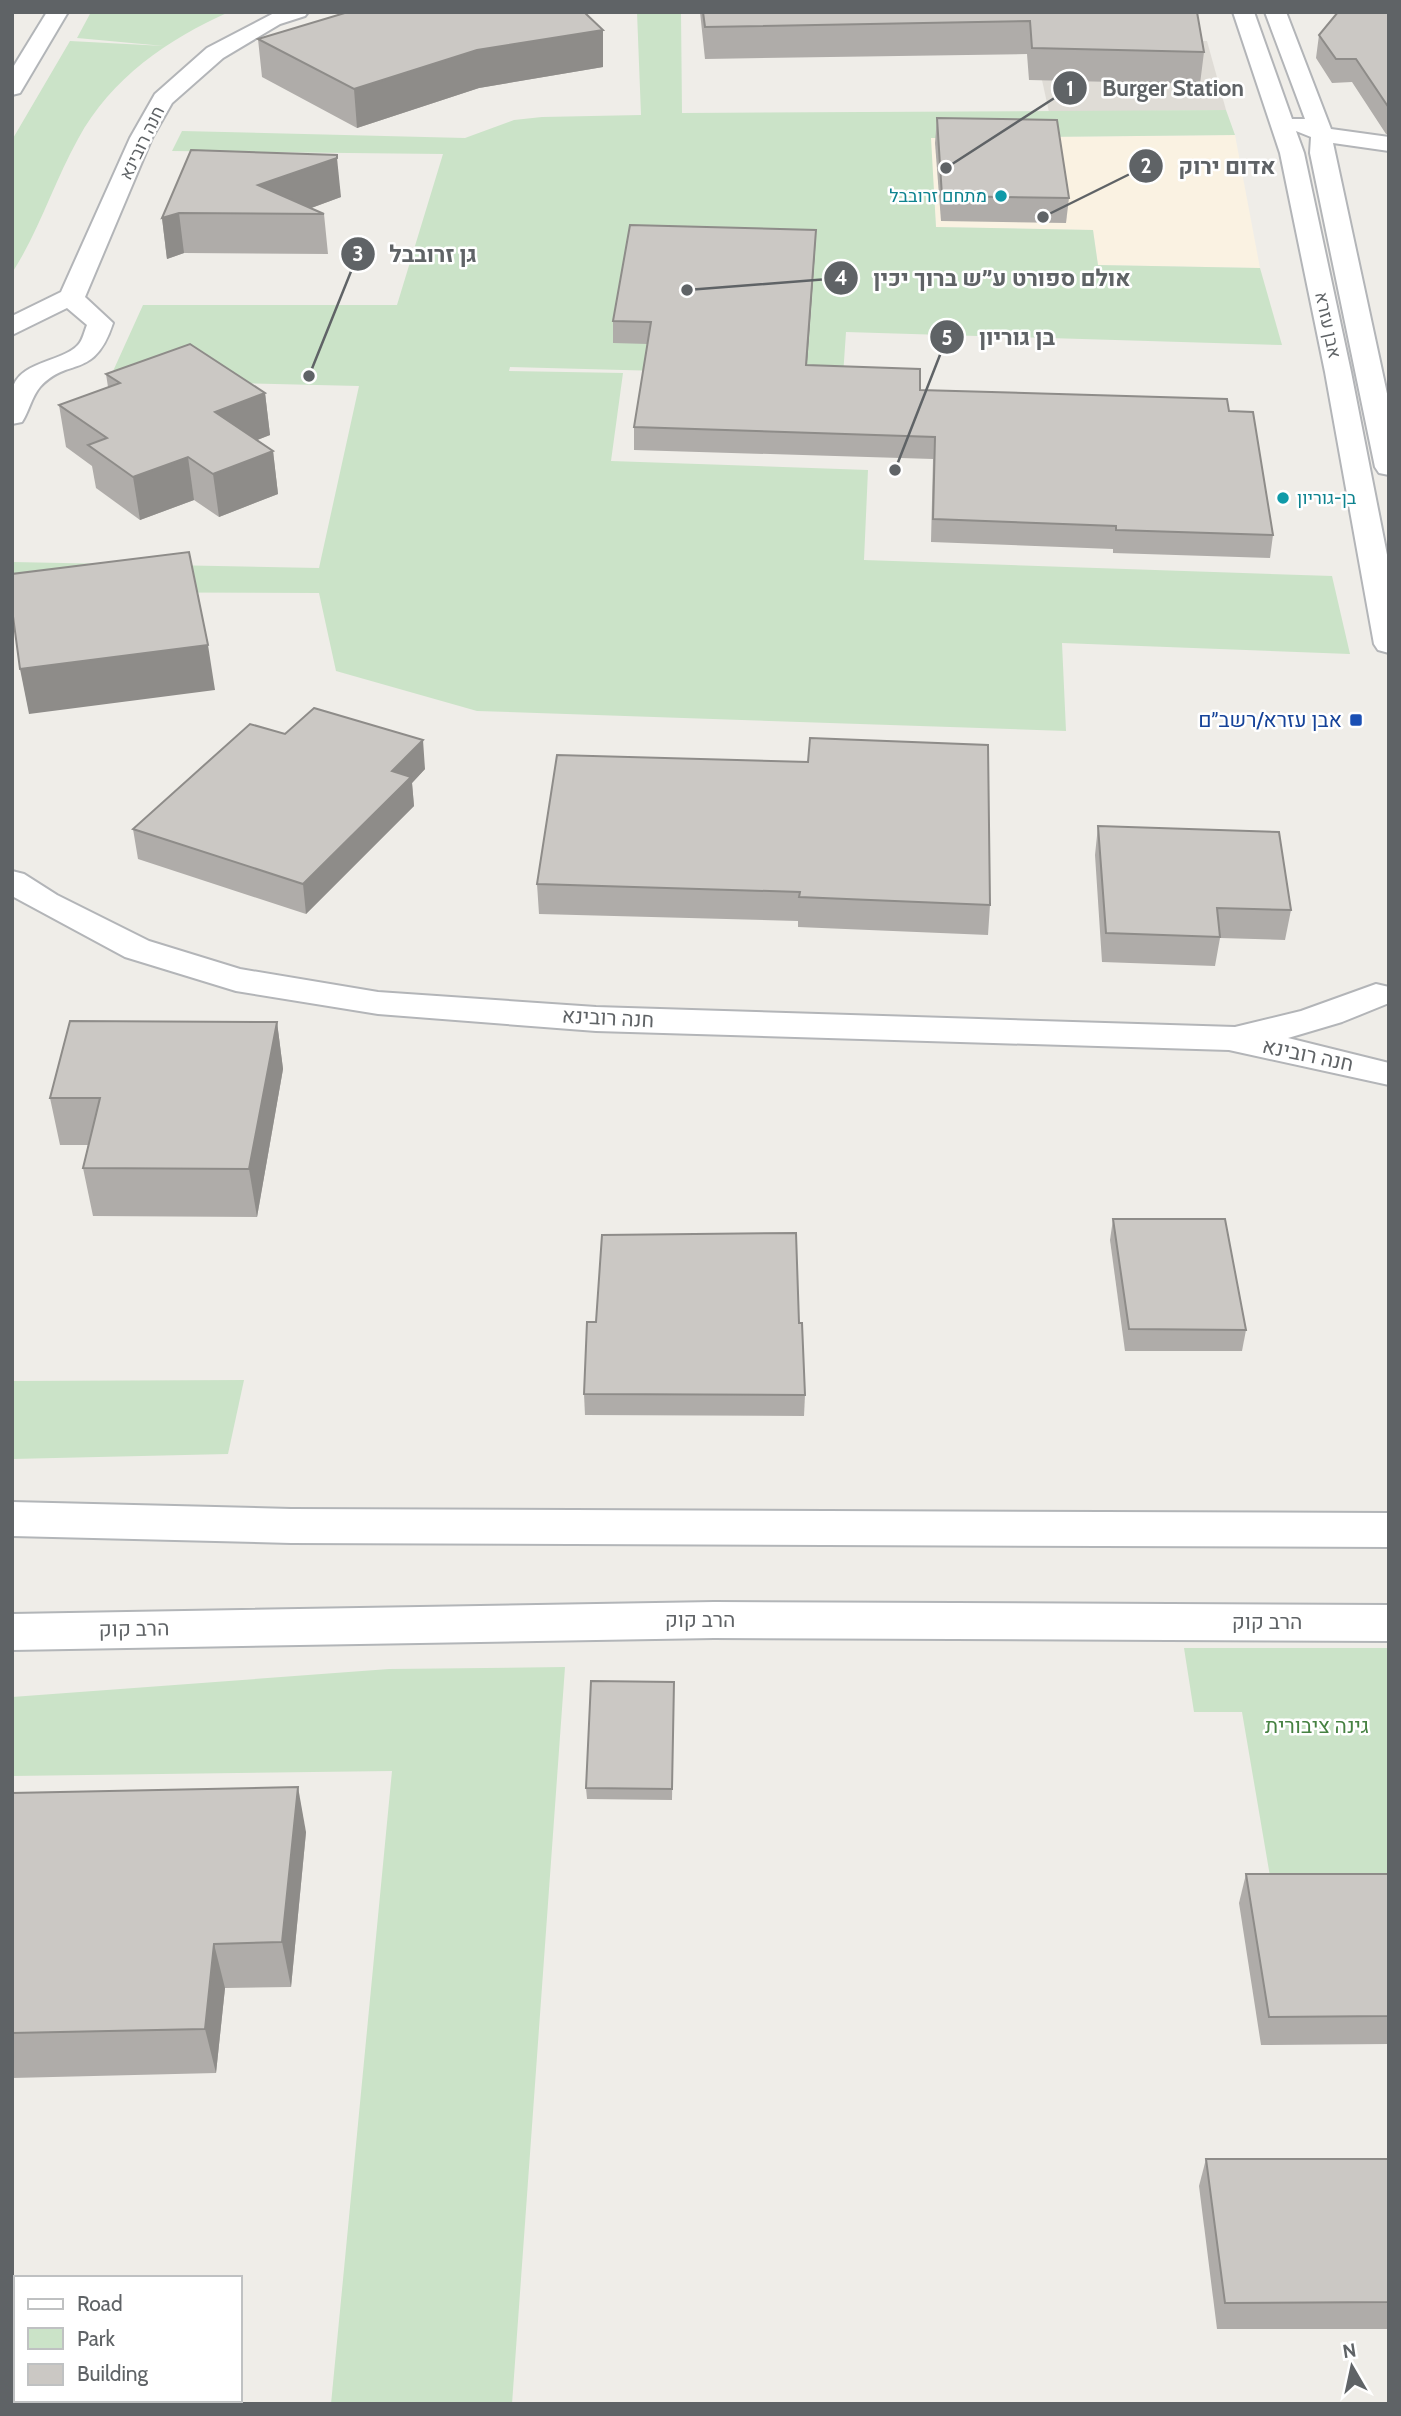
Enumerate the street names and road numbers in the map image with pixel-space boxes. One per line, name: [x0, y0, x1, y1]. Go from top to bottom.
street label: חנה רובינא: [115, 103, 169, 183]
street label: אבן עזרא: [1310, 290, 1346, 360]
street label: חנה רובינא: [561, 1003, 655, 1032]
street label: חנה רובינא: [1260, 1033, 1356, 1076]
street label: הרב קוק: [665, 1607, 735, 1632]
street label: הרב קוק: [1232, 1609, 1302, 1634]
street label: הרב קוק: [98, 1615, 170, 1642]

